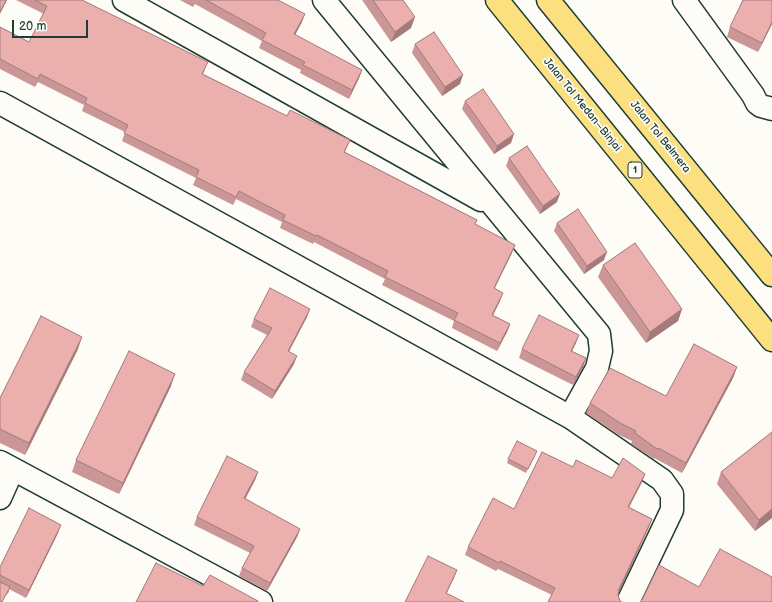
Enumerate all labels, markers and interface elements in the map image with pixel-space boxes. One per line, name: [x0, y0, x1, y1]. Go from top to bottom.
scale bar: [14, 12, 90, 38]
text: 20 m: [19, 19, 46, 34]
street label: Jalan Tol Medan–Binjai: [540, 56, 624, 154]
street label: Jalan Tol Belmera: [627, 98, 693, 176]
road number: 1: [628, 162, 642, 178]

